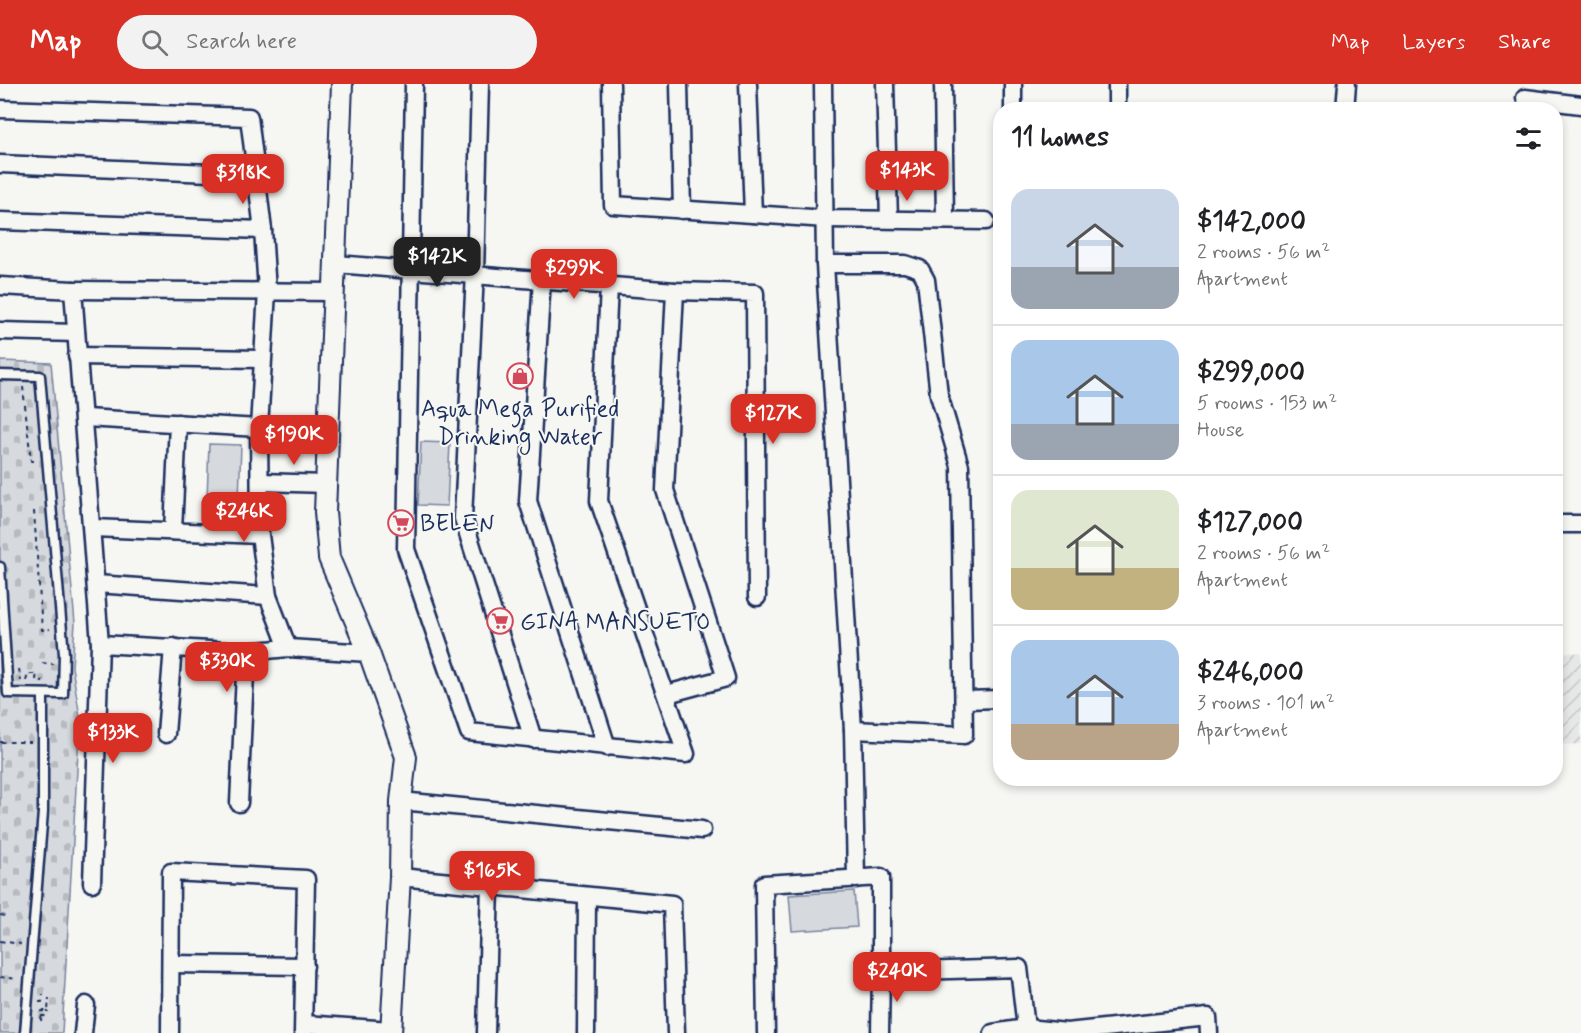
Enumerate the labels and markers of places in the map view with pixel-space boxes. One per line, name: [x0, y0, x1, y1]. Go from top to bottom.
pin: $143K: [865, 151, 949, 202]
pin: $318K: [201, 154, 285, 205]
pin: $142K: [395, 237, 479, 288]
pin: $299K: [532, 249, 616, 300]
shop icon: Aqua Mega Purified Drinking Water: [505, 361, 535, 391]
place label: Aqua Mega Purified Drinking Water: [421, 394, 619, 455]
pin: $127K: [731, 394, 815, 445]
pin: $190K: [252, 415, 336, 466]
pin: $246K: [202, 492, 286, 543]
supermarket icon: BELEN: [386, 508, 416, 538]
place label: BELEN: [420, 509, 495, 540]
supermarket icon: GINA MANSUETO: [485, 606, 515, 636]
place label: GINA MANSUETO: [520, 607, 710, 638]
pin: $330K: [185, 642, 269, 693]
pin: $133K: [71, 713, 155, 764]
pin: $165K: [450, 851, 534, 902]
pin: $240K: [855, 952, 939, 1003]

